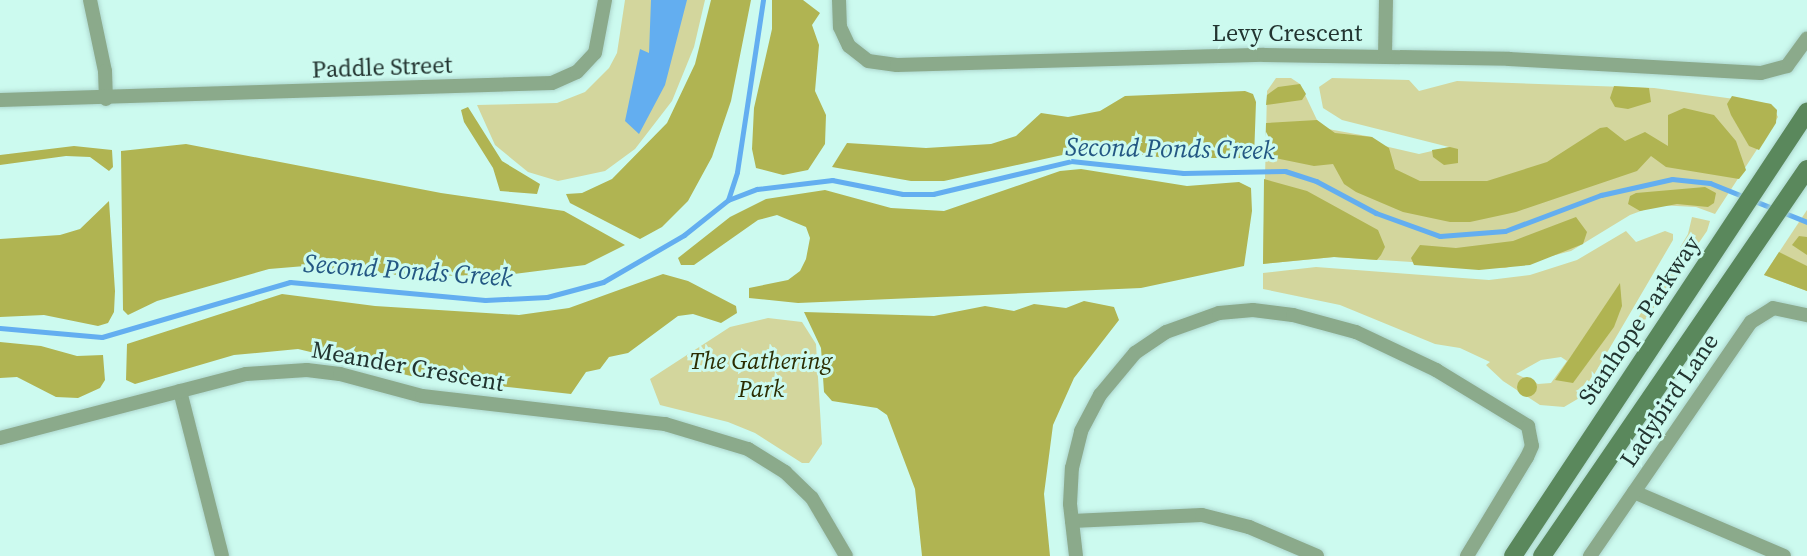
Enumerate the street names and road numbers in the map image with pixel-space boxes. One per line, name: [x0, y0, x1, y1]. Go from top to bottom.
street label: Levy Crescent: [1212, 19, 1362, 47]
street label: Paddle Street: [311, 50, 453, 84]
street label: Stanhope Parkway: [1572, 230, 1706, 410]
street label: Ladybird Lane: [1614, 328, 1724, 472]
street label: Meander Crescent: [309, 335, 507, 397]

